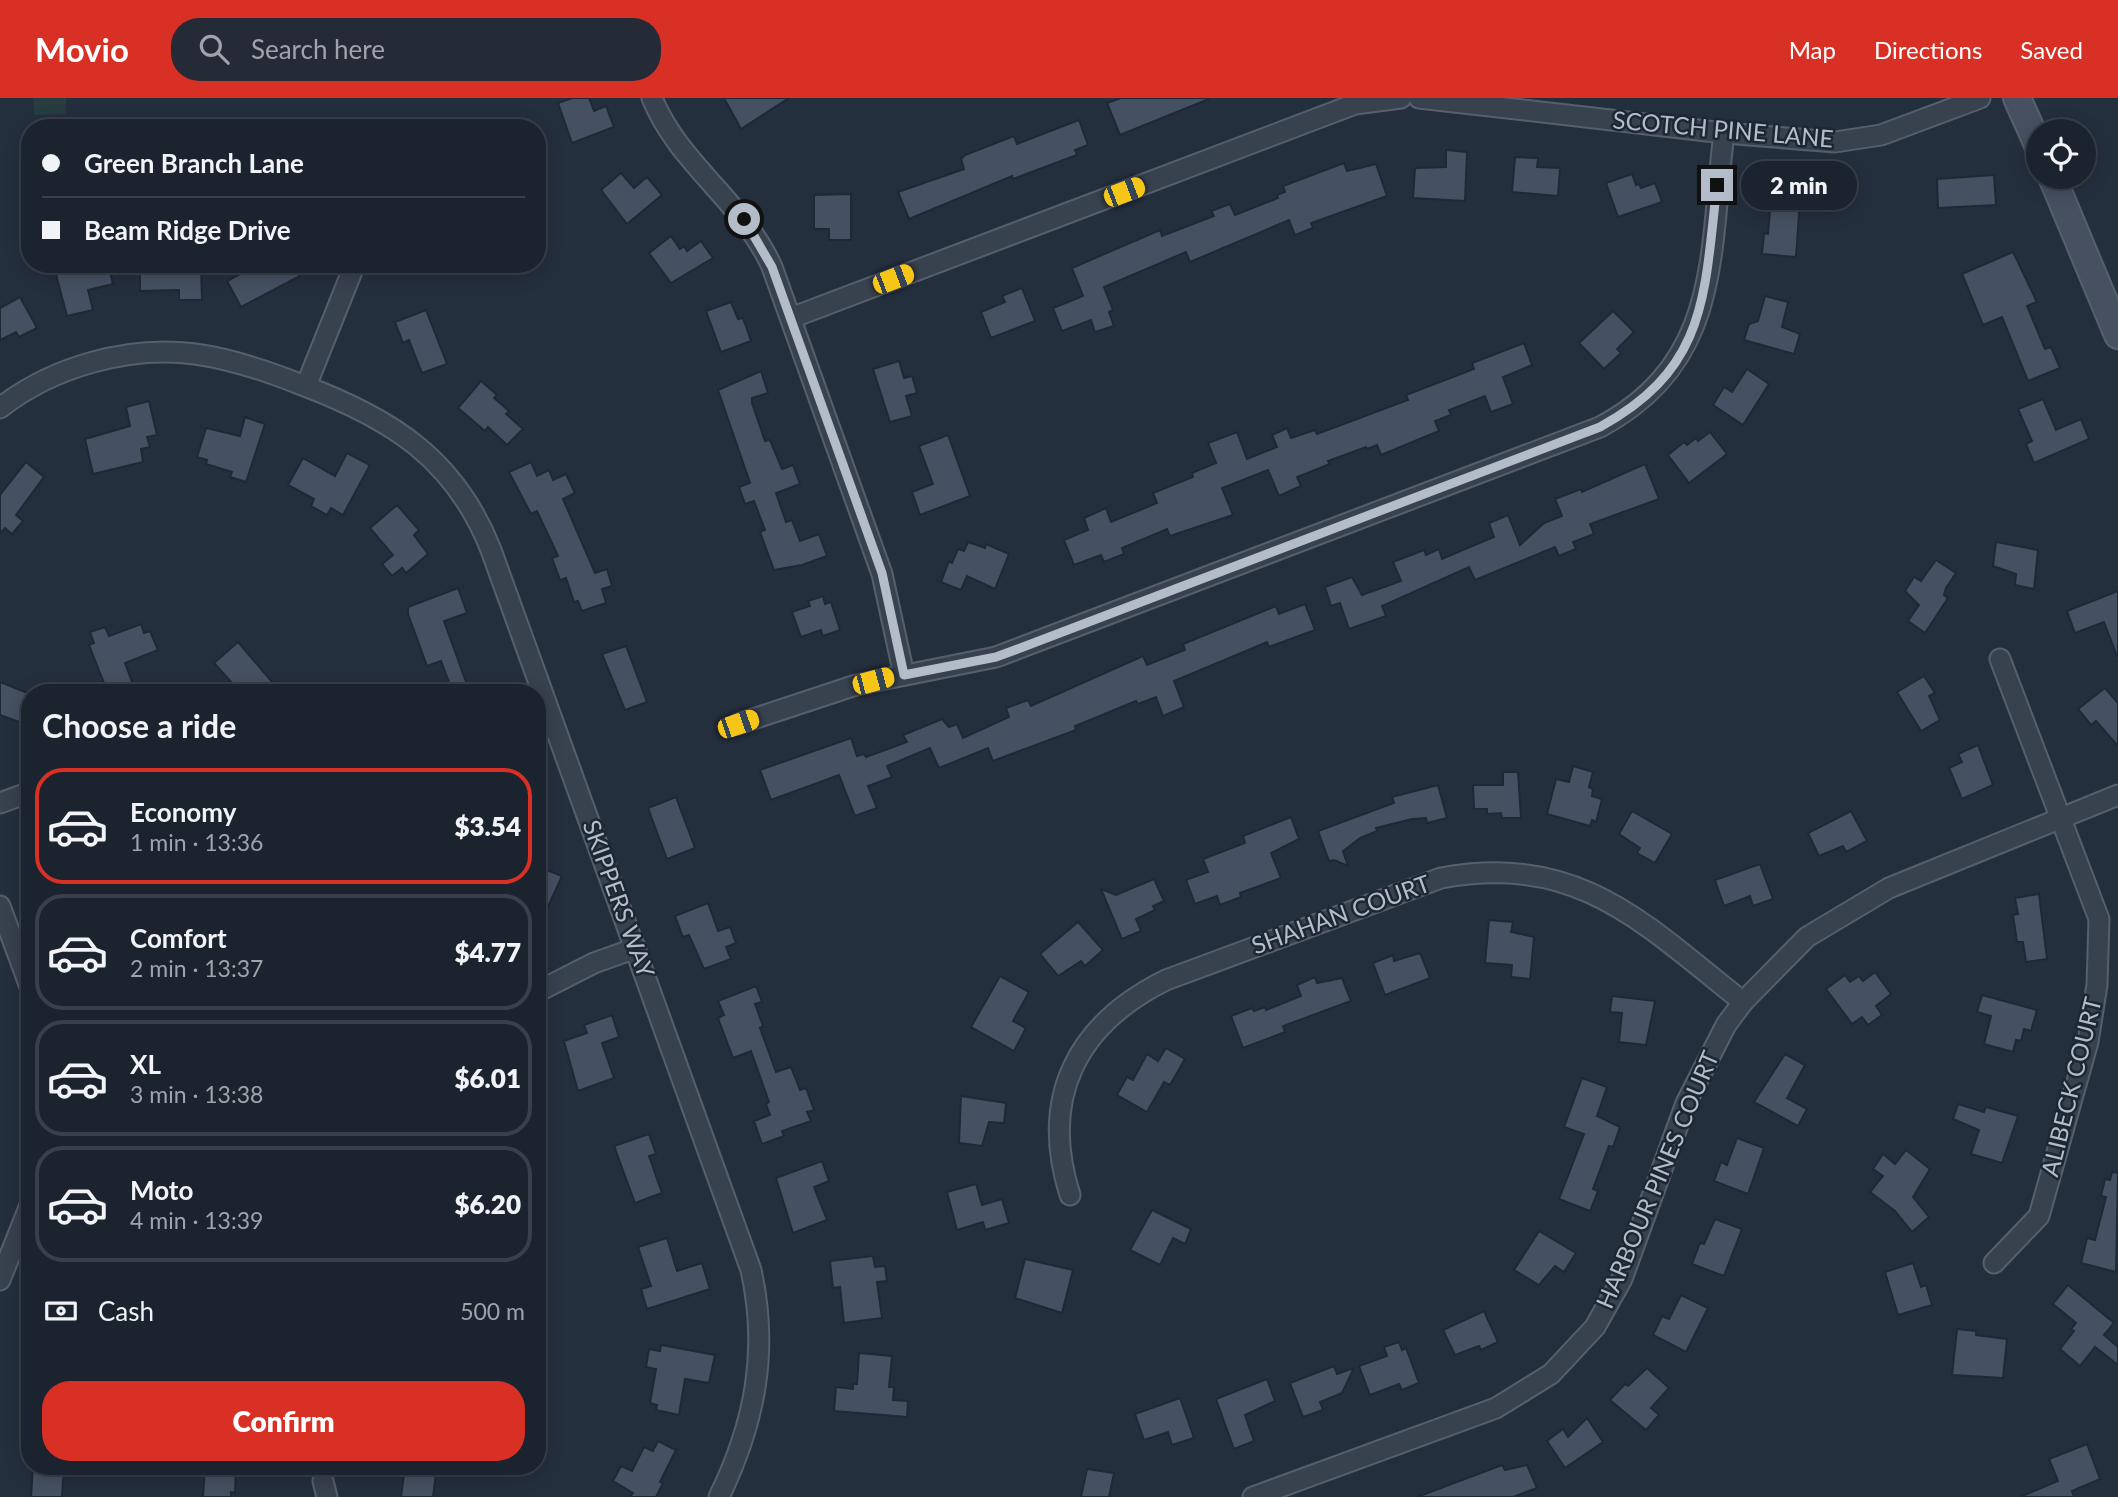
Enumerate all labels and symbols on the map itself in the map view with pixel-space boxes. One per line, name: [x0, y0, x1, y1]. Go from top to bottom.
street label: SCOTCH PINE LANE: [1612, 104, 1835, 153]
callout: 2 min: [1742, 160, 1857, 210]
route end: [1701, 169, 1733, 201]
car: [1101, 175, 1148, 209]
route start: [728, 203, 760, 235]
car: [870, 262, 917, 296]
car: [850, 665, 897, 697]
car: [715, 707, 762, 741]
street label: SKIPPERS WAY: [577, 816, 661, 981]
street label: SHAHAN COURT: [1247, 868, 1434, 959]
street label: ALIBECK COURT: [2034, 994, 2107, 1179]
street label: HARBOUR PINES COURT: [1589, 1046, 1724, 1313]

